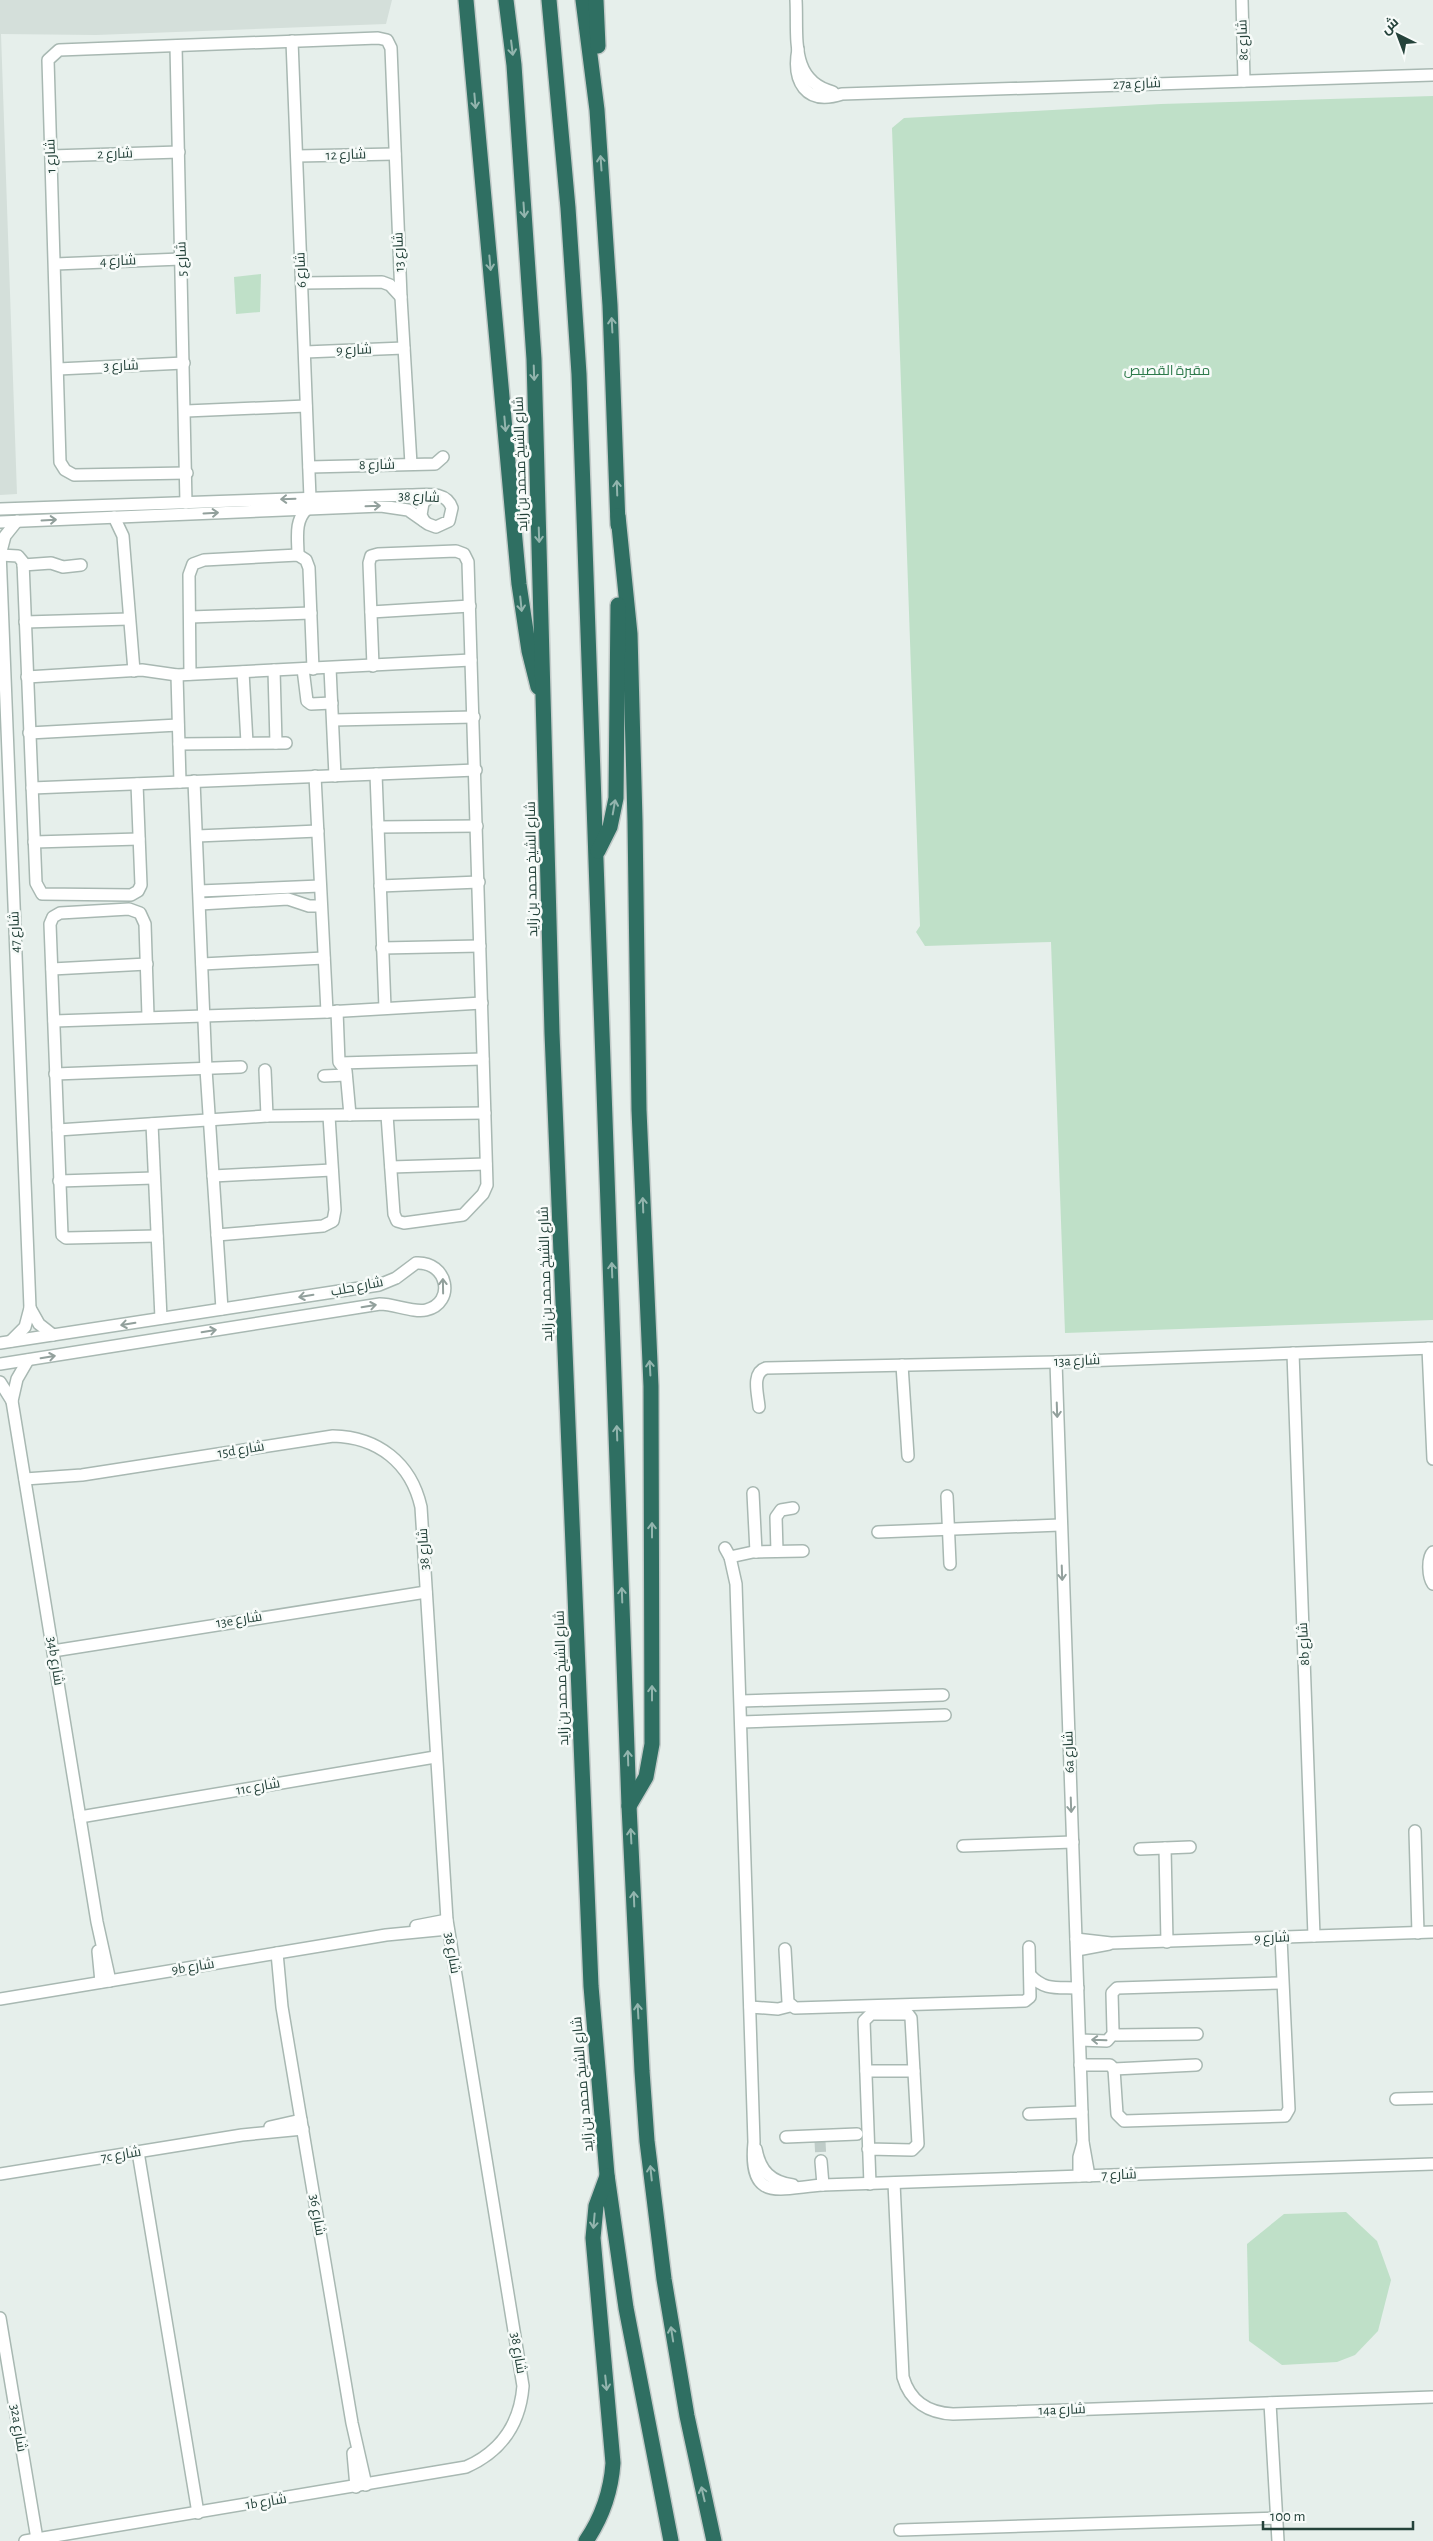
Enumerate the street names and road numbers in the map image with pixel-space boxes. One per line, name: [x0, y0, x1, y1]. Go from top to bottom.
street label: 8c شارع: [1235, 19, 1252, 61]
street label: 27a شارع: [1113, 76, 1161, 93]
street label: شارع 1: [43, 139, 60, 173]
street label: شارع 2: [97, 146, 133, 163]
street label: شارع 12: [325, 147, 367, 164]
street label: شارع 13: [391, 232, 408, 272]
street label: شارع 5: [174, 241, 191, 277]
street label: شارع 6: [293, 252, 310, 288]
street label: شارع 4: [100, 253, 136, 270]
street label: شارع 9: [336, 342, 372, 359]
street label: شارع 3: [103, 358, 139, 375]
street label: شارع الشيخ محمد بن زايد: [512, 396, 531, 532]
street label: شارع 8: [359, 458, 395, 473]
street label: شارع 38: [398, 489, 440, 506]
street label: شارع الشيخ محمد بن زايد: [524, 801, 541, 937]
street label: شارع 47: [7, 911, 24, 953]
street label: شارع الشيخ محمد بن زايد: [537, 1206, 556, 1342]
street label: شارع حلب: [330, 1275, 385, 1300]
street label: 13a شارع: [1054, 1353, 1101, 1370]
street label: 15d شارع: [217, 1439, 266, 1462]
street label: شارع 38: [416, 1528, 433, 1570]
street label: 13e شارع: [215, 1609, 263, 1632]
street label: شارع الشيخ محمد بن زايد: [553, 1610, 572, 1746]
street label: 8b شارع: [1296, 1622, 1313, 1666]
street label: 34b شارع: [43, 1636, 66, 1687]
street label: 6a شارع: [1061, 1730, 1078, 1773]
street label: 11c شارع: [235, 1776, 281, 1799]
street label: شارع 9: [1254, 1930, 1290, 1947]
street label: شارع 38: [441, 1931, 462, 1975]
street label: 9b شارع: [171, 1957, 216, 1978]
street label: شارع الشيخ محمد بن زايد: [570, 2016, 597, 2152]
street label: 7c شارع: [100, 2145, 142, 2166]
street label: شارع 7: [1101, 2167, 1137, 2184]
street label: شارع 36: [306, 2193, 327, 2237]
street label: شارع 38: [507, 2331, 528, 2375]
street label: 14a شارع: [1038, 2402, 1086, 2419]
street label: 32a شارع: [6, 2403, 29, 2453]
street label: 1b شارع: [244, 2492, 288, 2513]

